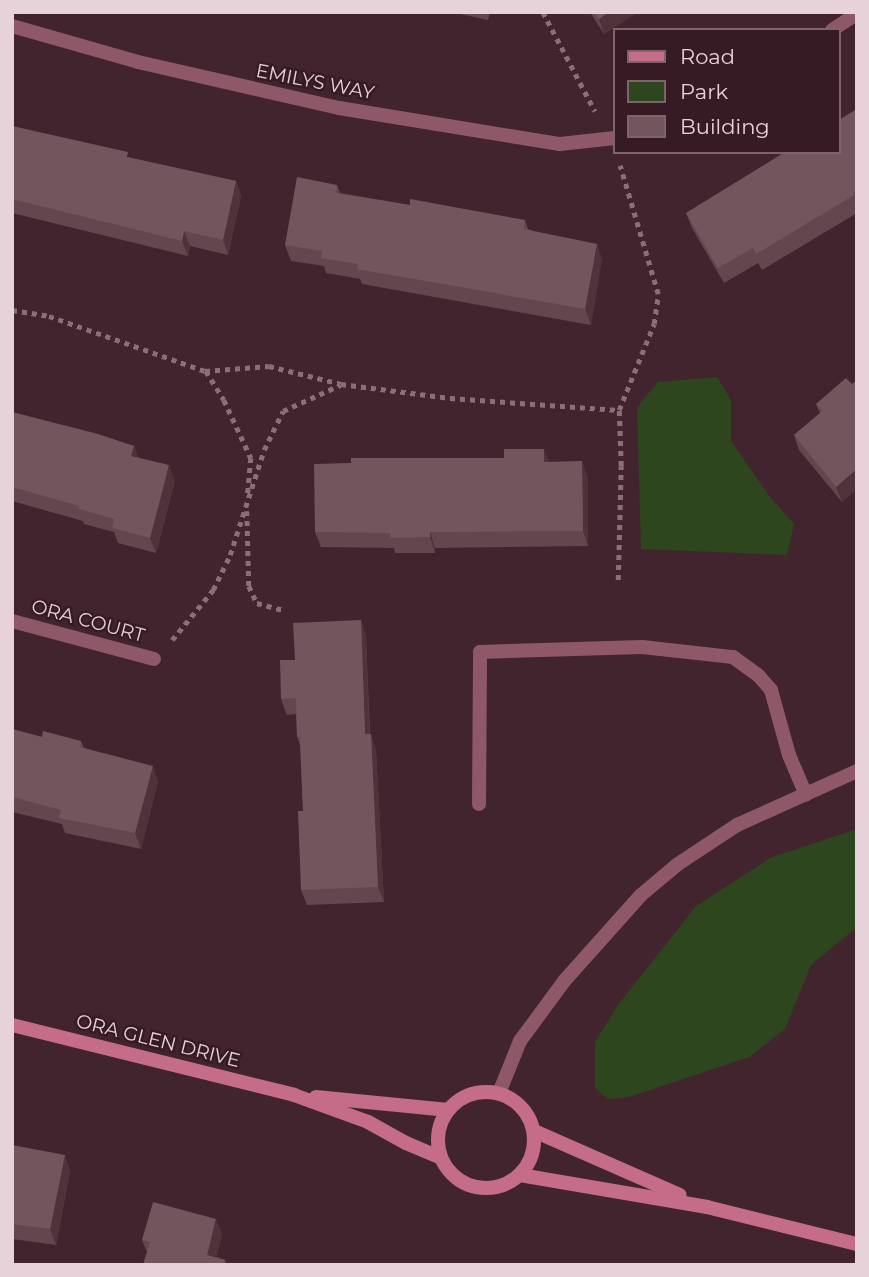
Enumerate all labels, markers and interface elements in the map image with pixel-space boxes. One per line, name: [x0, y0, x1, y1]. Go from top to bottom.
legend: [614, 28, 841, 154]
text: Road: [680, 44, 735, 69]
street label: EMILYS WAY: [254, 59, 376, 105]
text: Park: [680, 79, 728, 104]
text: Building: [680, 114, 770, 139]
street label: ORA COURT: [29, 595, 147, 647]
street label: ORA GLEN DRIVE: [74, 1010, 242, 1072]

